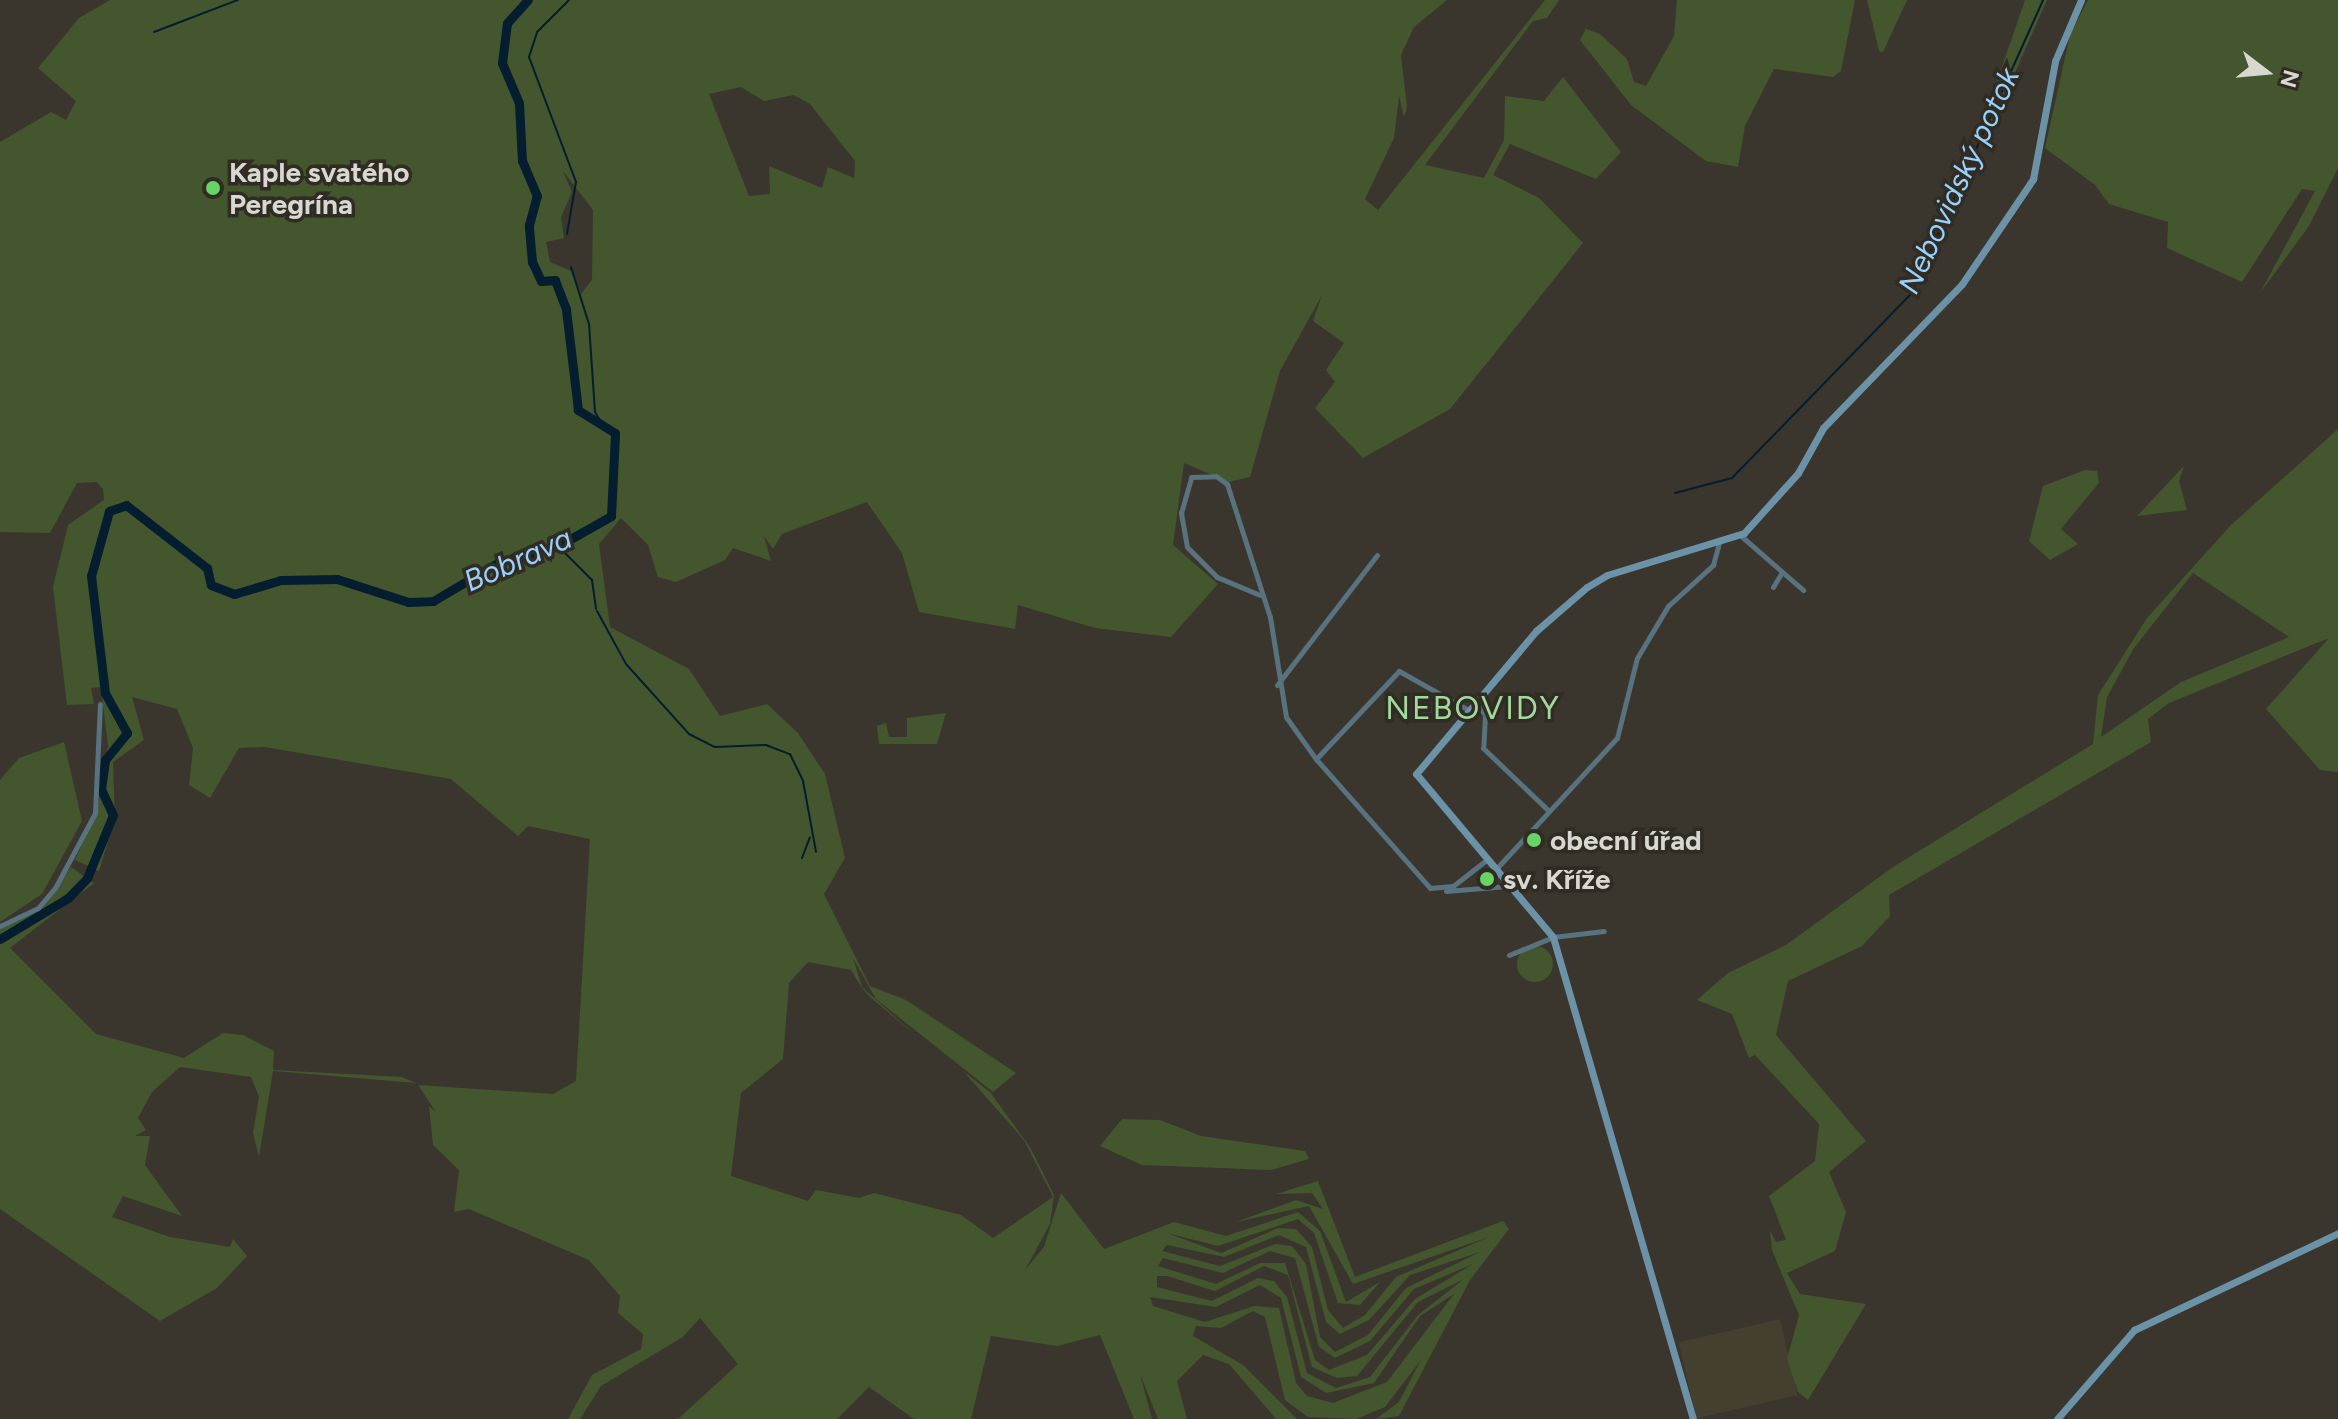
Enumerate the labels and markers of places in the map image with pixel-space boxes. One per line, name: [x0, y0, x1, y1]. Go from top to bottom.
place label: Kaple svatého Peregrína: [229, 155, 410, 221]
marker: Kaple svatého Peregrína: [204, 179, 222, 197]
place label: obecní úřad: [1550, 823, 1702, 857]
marker: obecní úřad: [1525, 831, 1543, 849]
place label: sv. Kříže: [1503, 862, 1610, 896]
marker: sv. Kříže: [1478, 870, 1496, 888]

